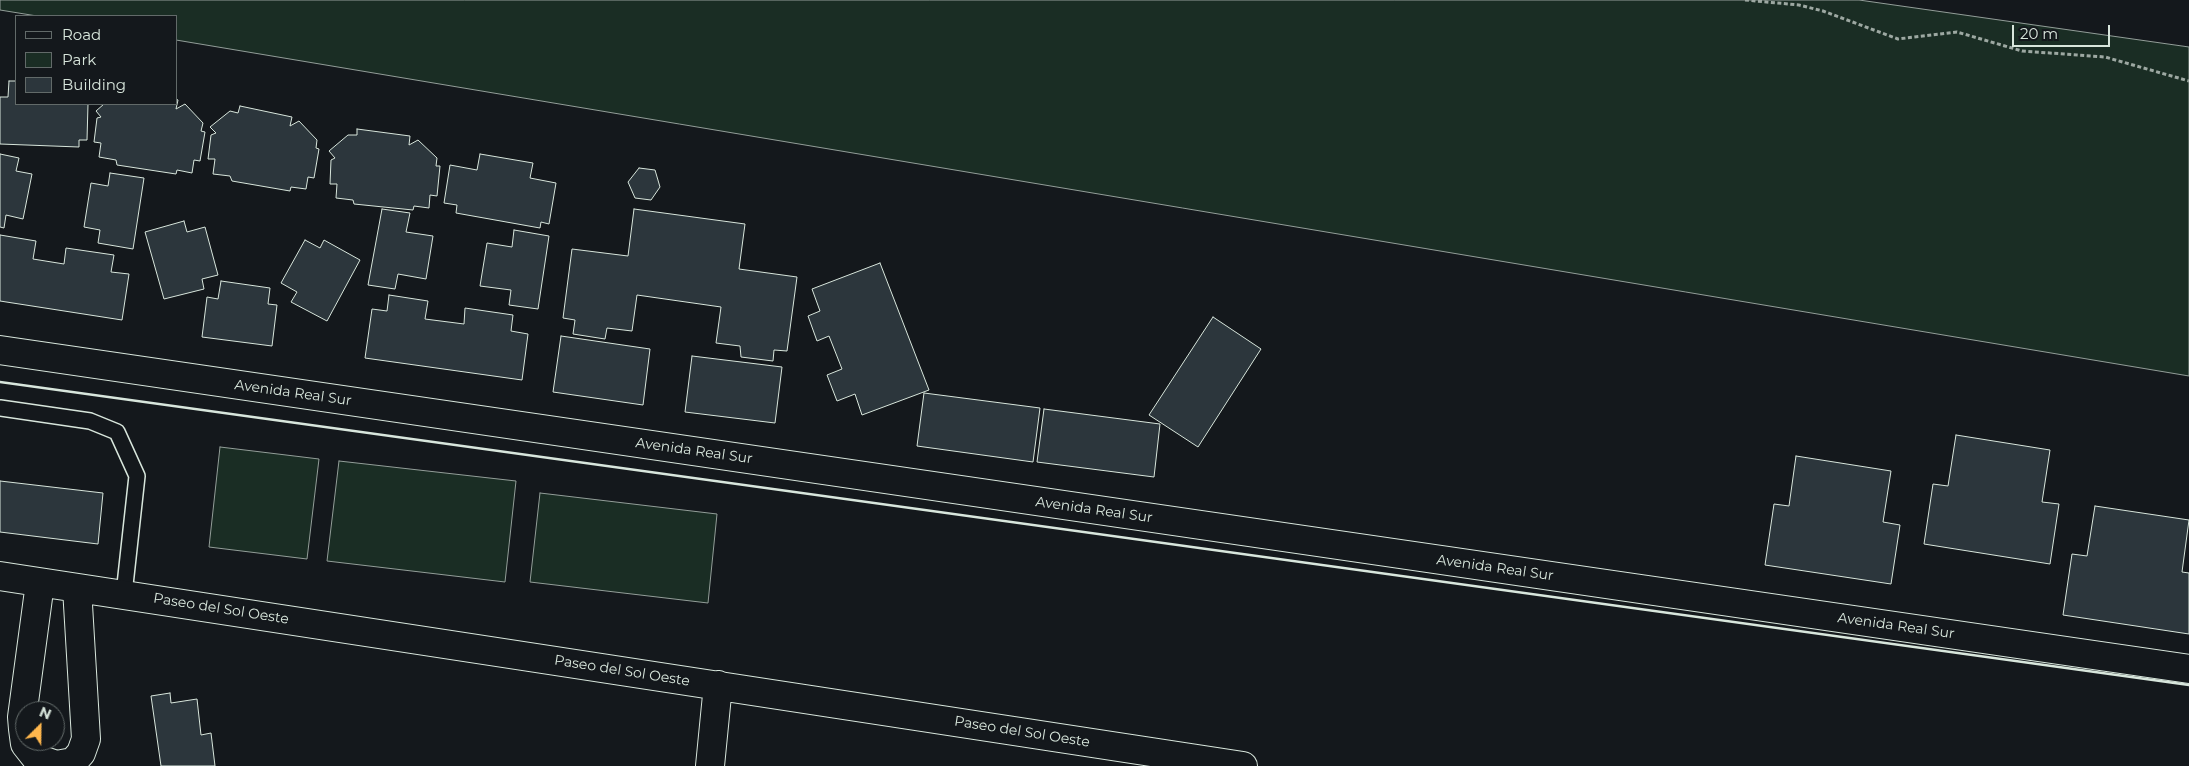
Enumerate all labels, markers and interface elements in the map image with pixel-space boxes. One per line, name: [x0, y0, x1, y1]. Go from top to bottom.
legend: [15, 15, 178, 105]
scale bar: [2014, 15, 2112, 47]
text: 20 m: [2020, 24, 2058, 43]
text: Road: [62, 25, 101, 44]
text: Park: [62, 50, 96, 69]
text: Building: [62, 75, 126, 94]
street label: Avenida Real Sur: [233, 376, 353, 410]
street label: Avenida Real Sur: [634, 434, 754, 468]
street label: Avenida Real Sur: [1034, 493, 1154, 527]
street label: Avenida Real Sur: [1435, 551, 1555, 585]
street label: Paseo del Sol Oeste: [152, 590, 290, 628]
street label: Avenida Real Sur: [1836, 609, 1956, 643]
street label: Paseo del Sol Oeste: [553, 652, 691, 690]
north arrow: [15, 701, 65, 751]
text: N: [37, 703, 54, 724]
street label: Paseo del Sol Oeste: [953, 713, 1091, 751]

